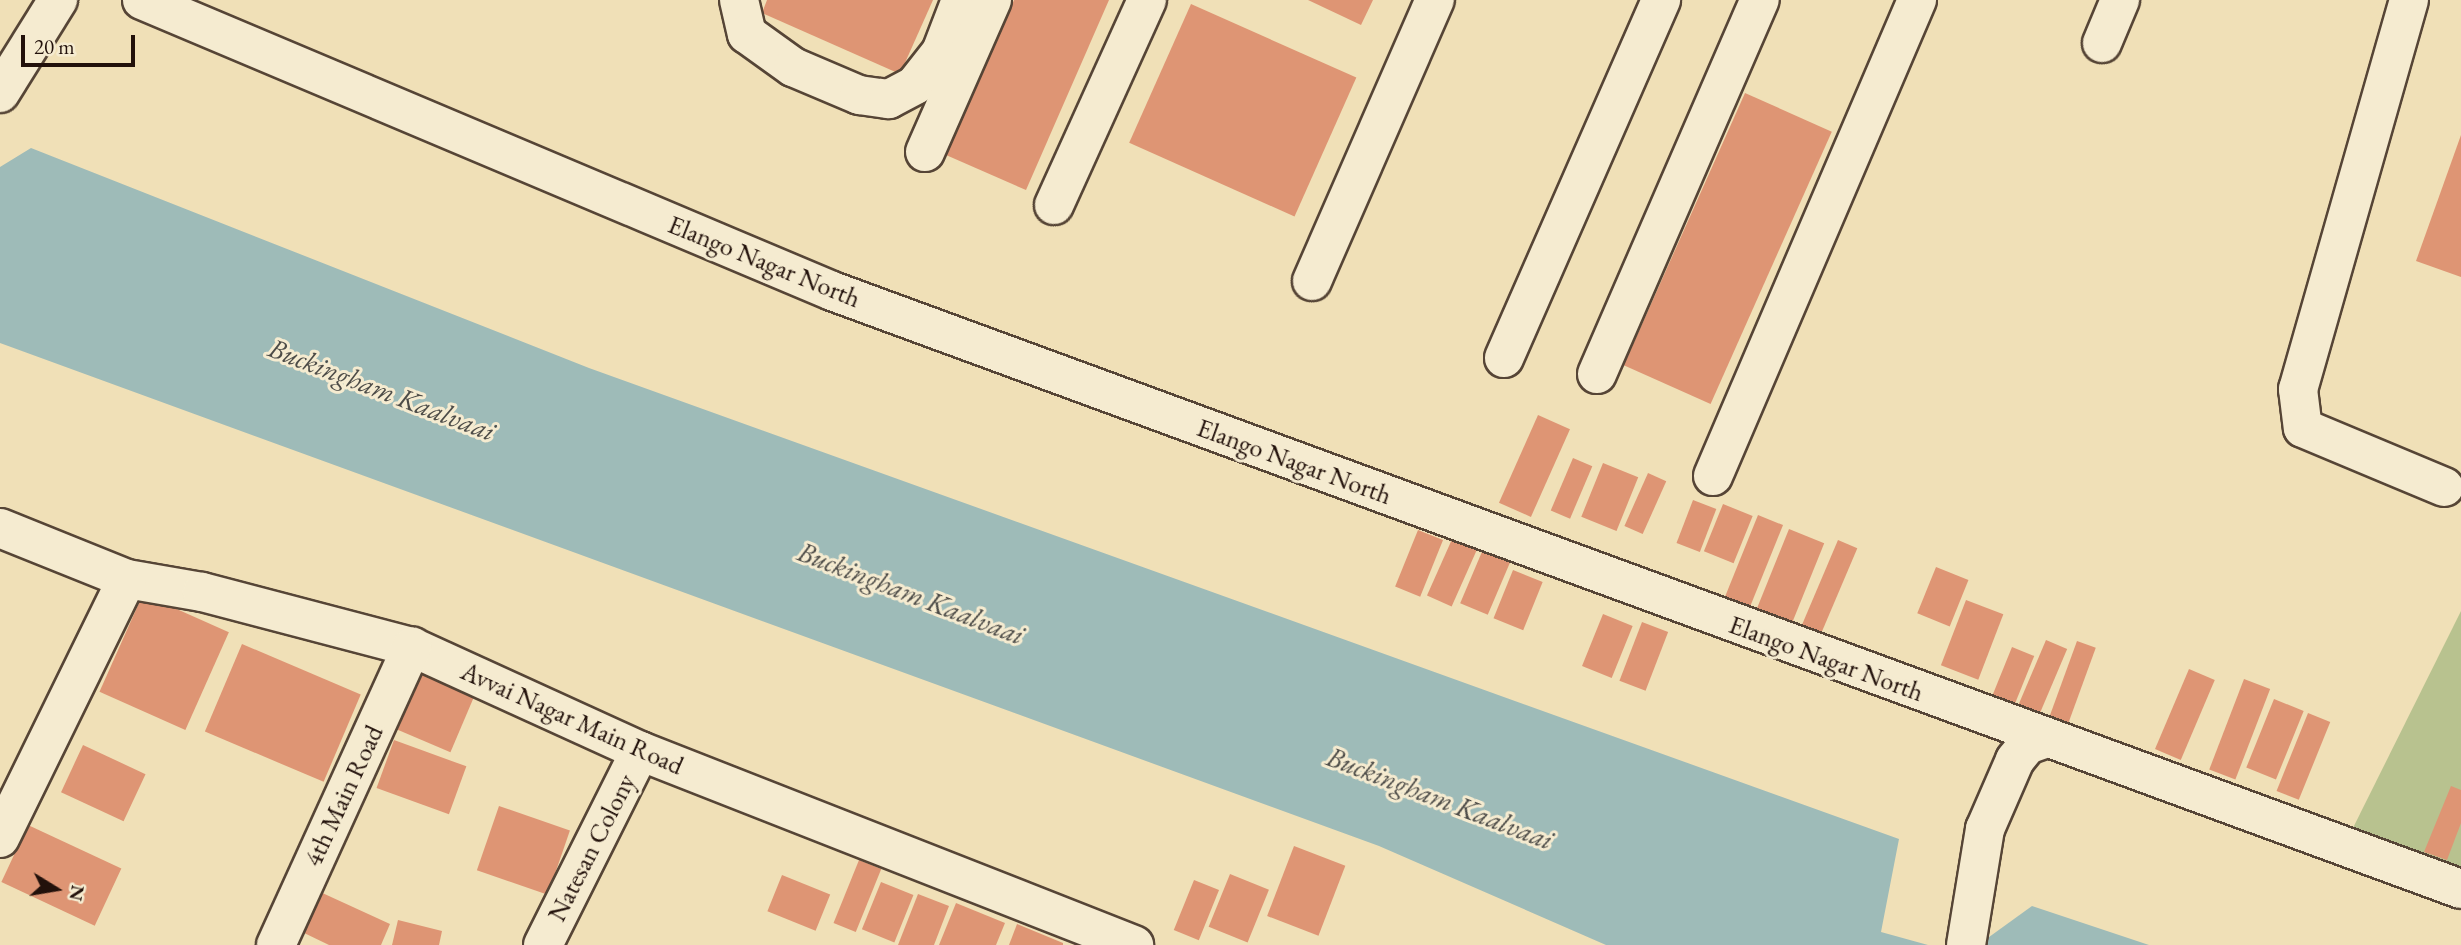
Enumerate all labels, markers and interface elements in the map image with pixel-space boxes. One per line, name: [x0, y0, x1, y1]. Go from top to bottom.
scale bar: [24, 21, 138, 65]
text: 20 m: [34, 33, 75, 60]
street label: Elango Nagar North: [663, 209, 865, 315]
water label: Buckingham Kaalvaai: [264, 330, 500, 448]
street label: Elango Nagar North: [1193, 412, 1395, 512]
water label: Buckingham Kaalvaai: [793, 534, 1029, 652]
street label: Elango Nagar North: [1725, 609, 1927, 709]
street label: Avvai Nagar Main Road: [456, 656, 688, 782]
street label: 4th Main Road: [298, 720, 390, 872]
water label: Buckingham Kaalvaai: [1322, 739, 1558, 857]
street label: Natesan Colony: [542, 769, 642, 927]
north arrow: [21, 854, 91, 924]
text: N: [63, 883, 91, 903]

